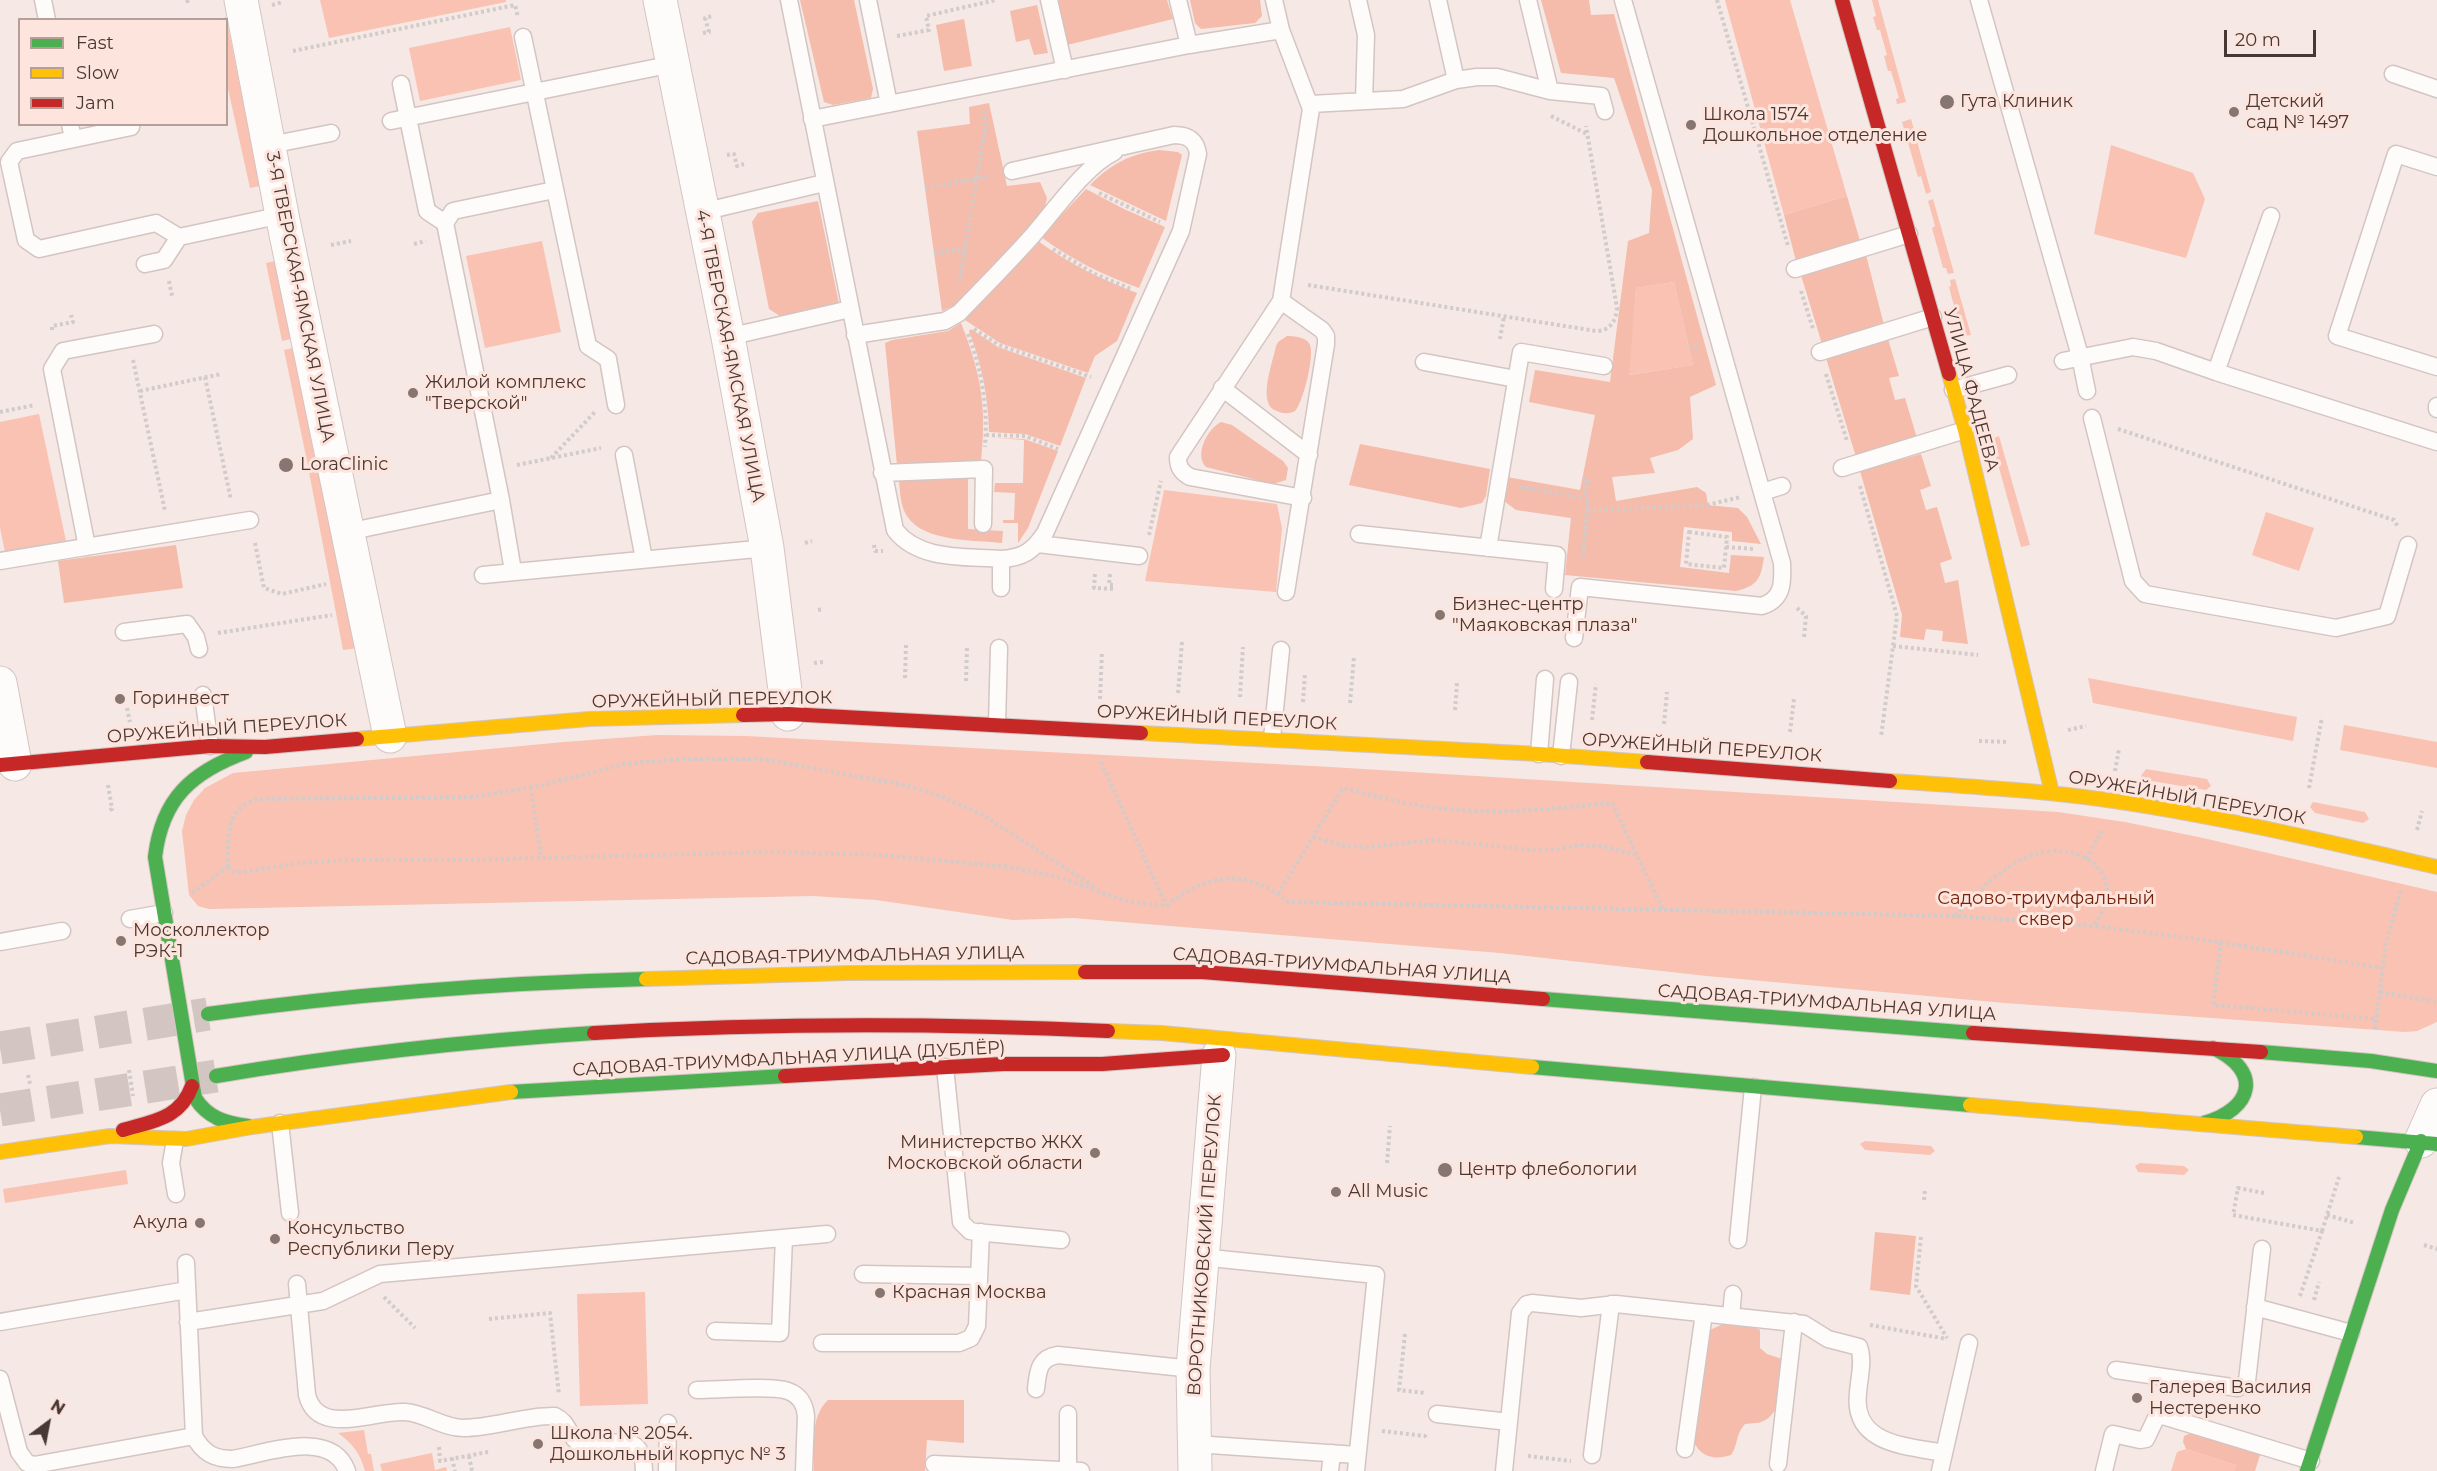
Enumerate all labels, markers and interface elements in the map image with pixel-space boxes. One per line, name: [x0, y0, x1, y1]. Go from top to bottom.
legend: [18, 18, 228, 126]
scale bar: [2227, 18, 2318, 56]
text: 20 m: [2235, 29, 2281, 51]
text: Fast: [76, 32, 114, 54]
text: Slow: [76, 62, 119, 84]
place label: Гута Клиник: [1960, 91, 2073, 113]
place label: Детский сад № 1497: [2246, 91, 2349, 134]
text: Jam: [76, 92, 115, 114]
marker: Гута Клиник: [1938, 93, 1956, 111]
place label: Школа 1574 Дошкольное отделение: [1703, 104, 1927, 146]
marker: Детский сад № 1497: [2227, 105, 2241, 119]
marker: Школа 1574 Дошкольное отделение: [1684, 118, 1698, 132]
street label: 3-Я ТВЕРСКАЯ-ЯМСКАЯ УЛИЦА: [261, 150, 339, 444]
street label: 4-Я ТВЕРСКАЯ-ЯМСКАЯ УЛИЦА: [691, 208, 769, 504]
street label: УЛИЦА ФАДЕЕВА: [1939, 306, 2003, 474]
place label: Жилой комплекс "Тверской": [425, 372, 586, 415]
marker: Жилой комплекс "Тверской": [406, 386, 420, 400]
place label: LoraClinic: [300, 454, 388, 476]
marker: LoraClinic: [277, 456, 295, 474]
place label: Бизнес-центр "Маяковская плаза": [1452, 594, 1637, 636]
marker: Бизнес-центр "Маяковская плаза": [1433, 608, 1447, 622]
street label: ОРУЖЕЙНЫЙ ПЕРЕУЛОК: [591, 687, 833, 713]
place label: Горинвест: [132, 688, 229, 710]
marker: Горинвест: [113, 692, 127, 706]
street label: ОРУЖЕЙНЫЙ ПЕРЕУЛОК: [1096, 701, 1338, 735]
street label: ОРУЖЕЙНЫЙ ПЕРЕУЛОК: [106, 710, 348, 748]
street label: ОРУЖЕЙНЫЙ ПЕРЕУЛОК: [1581, 729, 1823, 767]
street label: ОРУЖЕЙНЫЙ ПЕРЕУЛОК: [2067, 766, 2307, 830]
park label: Садово-триумфальный сквер: [1937, 888, 2155, 930]
place label: Москоллектор РЭК-1: [133, 920, 269, 962]
marker: Москоллектор РЭК-1: [114, 934, 128, 948]
street label: САДОВАЯ-ТРИУМФАЛЬНАЯ УЛИЦА: [685, 942, 1025, 970]
street label: САДОВАЯ-ТРИУМФАЛЬНАЯ УЛИЦА: [1172, 943, 1512, 989]
street label: САДОВАЯ-ТРИУМФАЛЬНАЯ УЛИЦА: [1657, 980, 1997, 1026]
street label: САДОВАЯ-ТРИУМФАЛЬНАЯ УЛИЦА (ДУБЛЁР): [572, 1037, 1006, 1081]
street label: ВОРОТНИКОВСКИЙ ПЕРЕУЛОК: [1184, 1093, 1226, 1397]
place label: Министерство ЖКХ Московской области: [887, 1132, 1083, 1174]
marker: Министерство ЖКХ Московской области: [1088, 1146, 1102, 1160]
place label: Центр флебологии: [1458, 1159, 1637, 1181]
marker: Центр флебологии: [1436, 1161, 1454, 1179]
place label: All Music: [1348, 1181, 1428, 1203]
marker: All Music: [1329, 1185, 1343, 1199]
place label: Акула: [133, 1212, 188, 1234]
marker: Акула: [193, 1216, 207, 1230]
place label: Консульство Республики Перу: [287, 1218, 454, 1260]
marker: Консульство Республики Перу: [268, 1232, 282, 1246]
place label: Красная Москва: [892, 1282, 1046, 1304]
marker: Красная Москва: [873, 1286, 887, 1300]
place label: Галерея Василия Нестеренко: [2149, 1377, 2312, 1420]
marker: Галерея Василия Нестеренко: [2130, 1391, 2144, 1405]
north arrow: [18, 1393, 78, 1453]
text: N: [47, 1396, 68, 1419]
place label: Школа № 2054. Дошкольный корпус № 3: [550, 1423, 786, 1466]
marker: Школа № 2054. Дошкольный корпус № 3: [531, 1437, 545, 1451]

